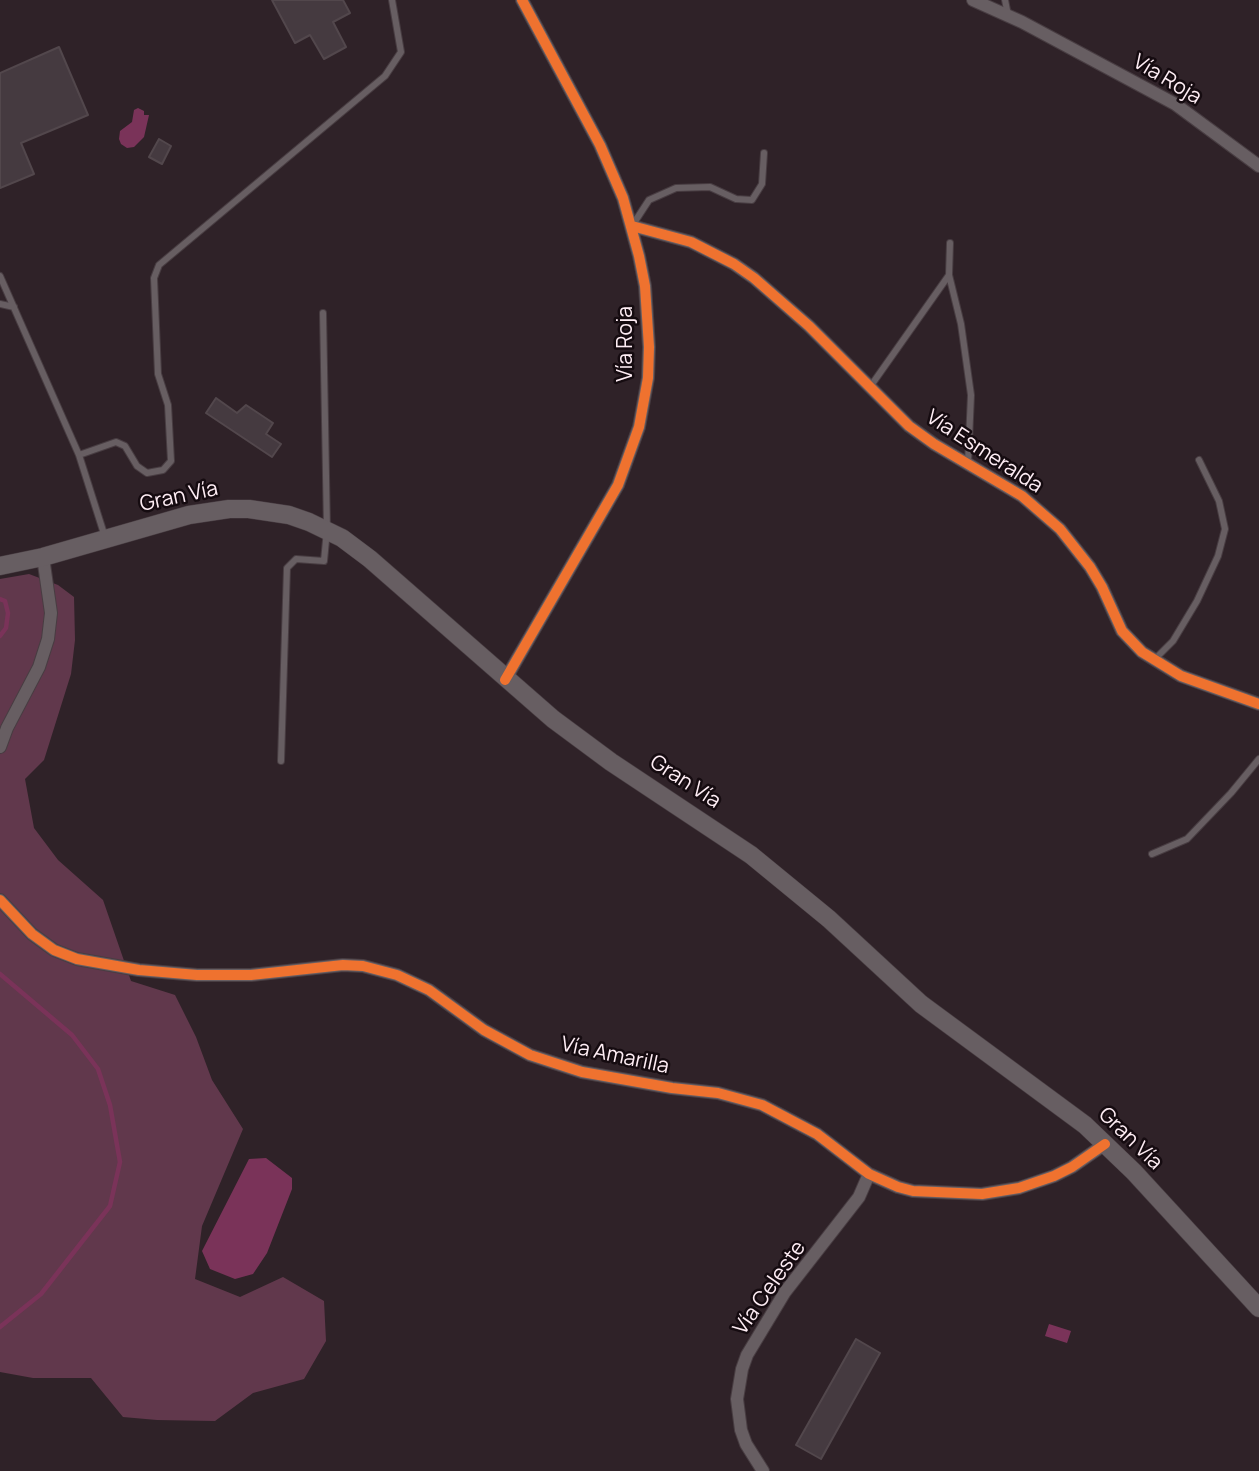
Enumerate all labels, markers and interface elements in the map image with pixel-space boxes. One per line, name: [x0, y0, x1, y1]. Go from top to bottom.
street label: Vía Roja: [1128, 50, 1206, 110]
street label: Vía Roja: [613, 306, 639, 382]
street label: Vía Esmeralda: [921, 405, 1047, 499]
street label: Gran Vía: [138, 476, 220, 518]
street label: Gran Vía: [645, 750, 725, 814]
street label: Vía Amarilla: [559, 1032, 671, 1080]
street label: Gran Vía: [1093, 1102, 1167, 1176]
street label: Vía Celeste: [728, 1236, 812, 1340]

